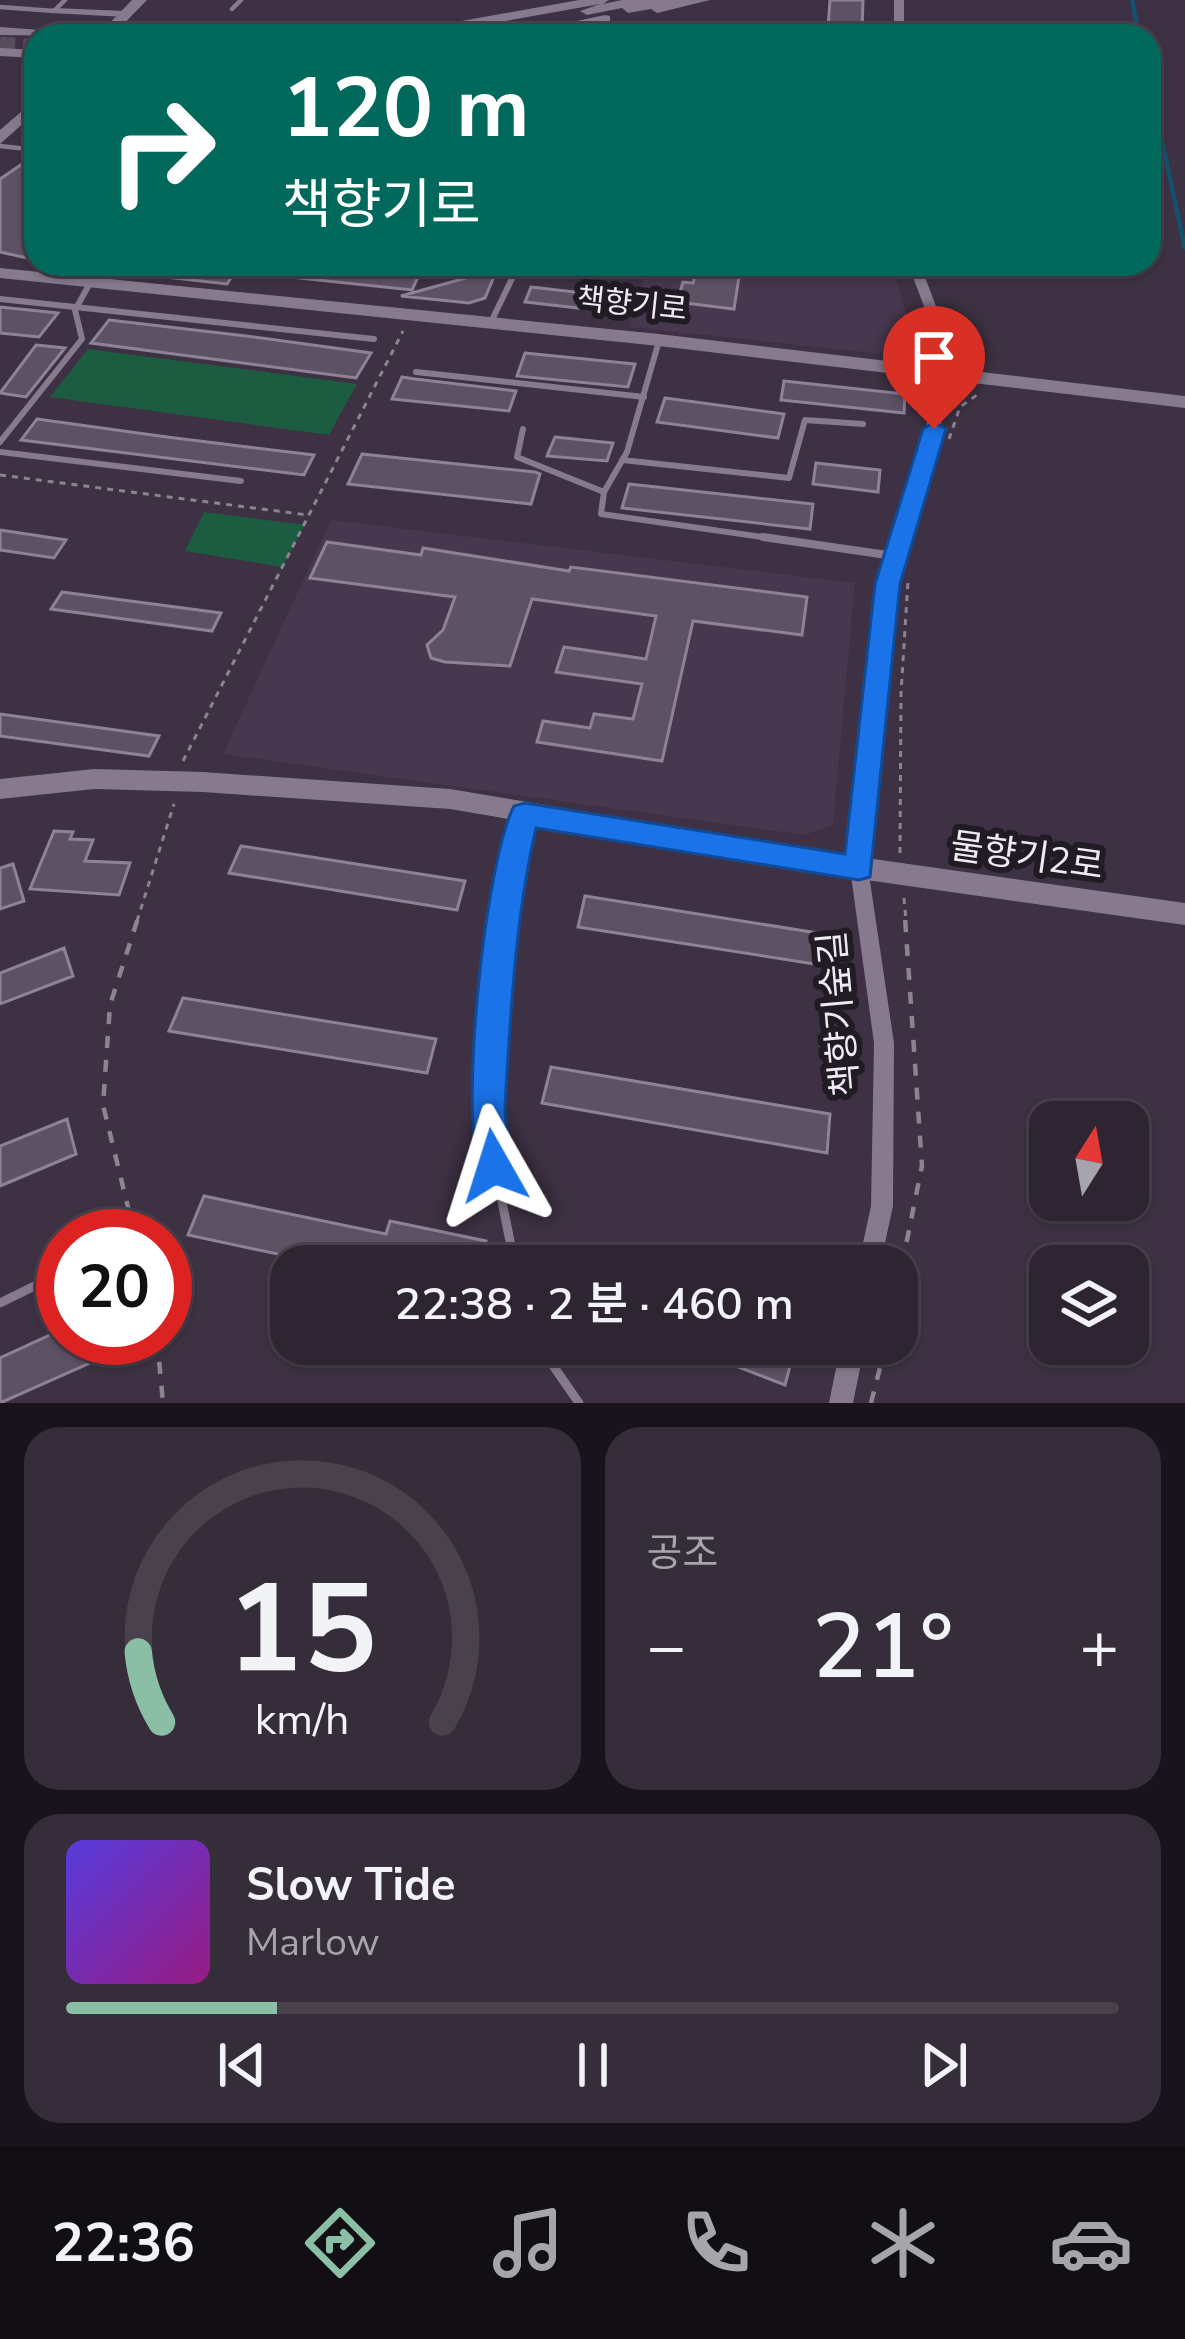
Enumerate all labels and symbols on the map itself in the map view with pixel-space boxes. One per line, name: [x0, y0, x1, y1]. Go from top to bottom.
street label: 책향기로: [575, 278, 689, 331]
pin: [883, 306, 985, 429]
street label: 물향기2로: [947, 822, 1106, 891]
street label: 책향기숲길: [808, 929, 871, 1098]
north arrow: [1029, 1101, 1149, 1221]
position arrow: [431, 1103, 557, 1229]
speed limit sign: 20: [36, 1209, 192, 1365]

